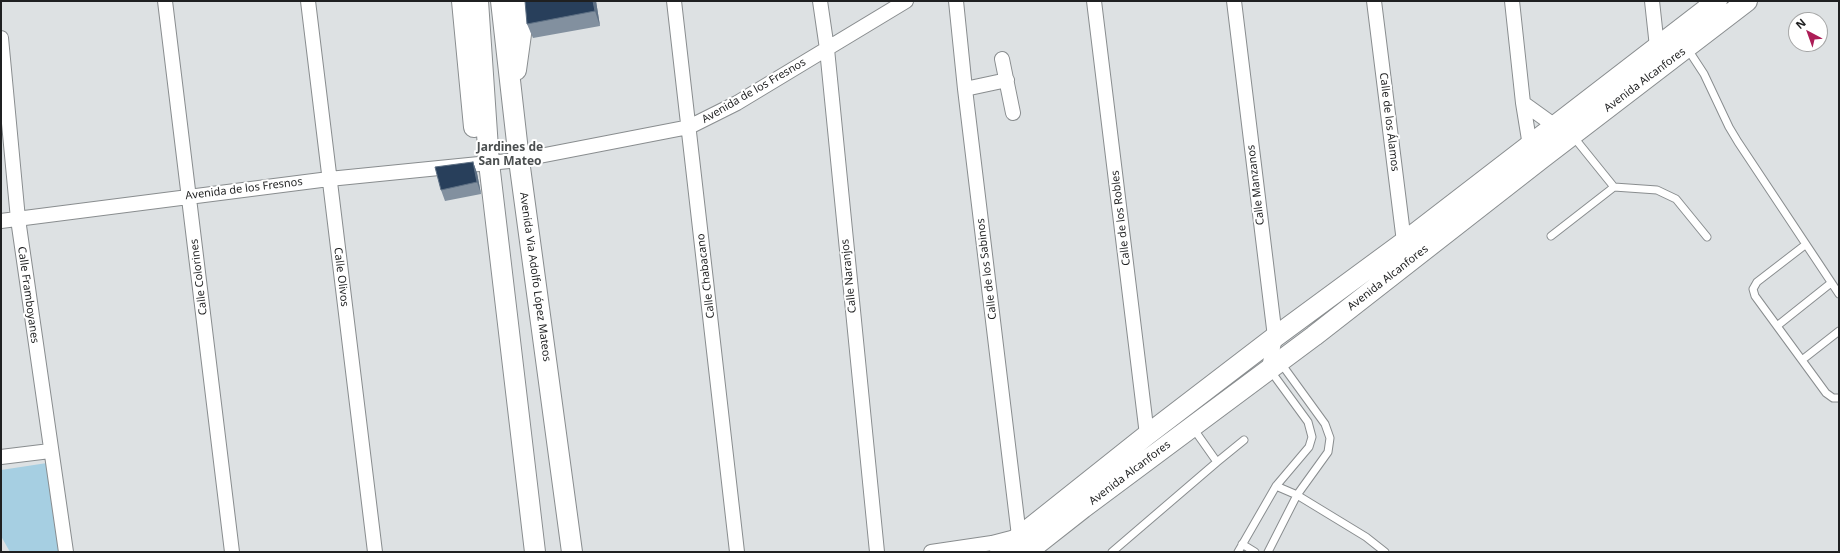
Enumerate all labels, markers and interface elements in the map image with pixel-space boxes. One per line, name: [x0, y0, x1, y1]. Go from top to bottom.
north arrow: [1788, 12, 1828, 52]
text: N: [1792, 15, 1809, 32]
street label: Avenida Alcanfores: [1602, 45, 1688, 115]
street label: Avenida de los Fresnos: [700, 56, 808, 126]
street label: Calle de los Álamos: [1376, 72, 1402, 172]
district label: Jardines de San Mateo: [477, 141, 543, 169]
street label: Calle Manzanos: [1245, 144, 1267, 226]
street label: Calle de los Robles: [1109, 170, 1133, 266]
street label: Avenida de los Fresnos: [185, 175, 303, 203]
street label: Avenida Via Adolfo López Mateos: [517, 191, 553, 363]
street label: Calle de los Sabinos: [974, 218, 1000, 320]
street label: Calle Chabacano: [694, 233, 718, 319]
street label: Calle Colorines: [188, 238, 210, 316]
street label: Calle Naranjos: [839, 238, 859, 314]
street label: Avenida Alcanfores: [1345, 242, 1431, 314]
street label: Calle Framboyanes: [15, 246, 41, 344]
street label: Calle Olivos: [331, 247, 351, 307]
street label: Avenida Alcanfores: [1087, 438, 1173, 508]

